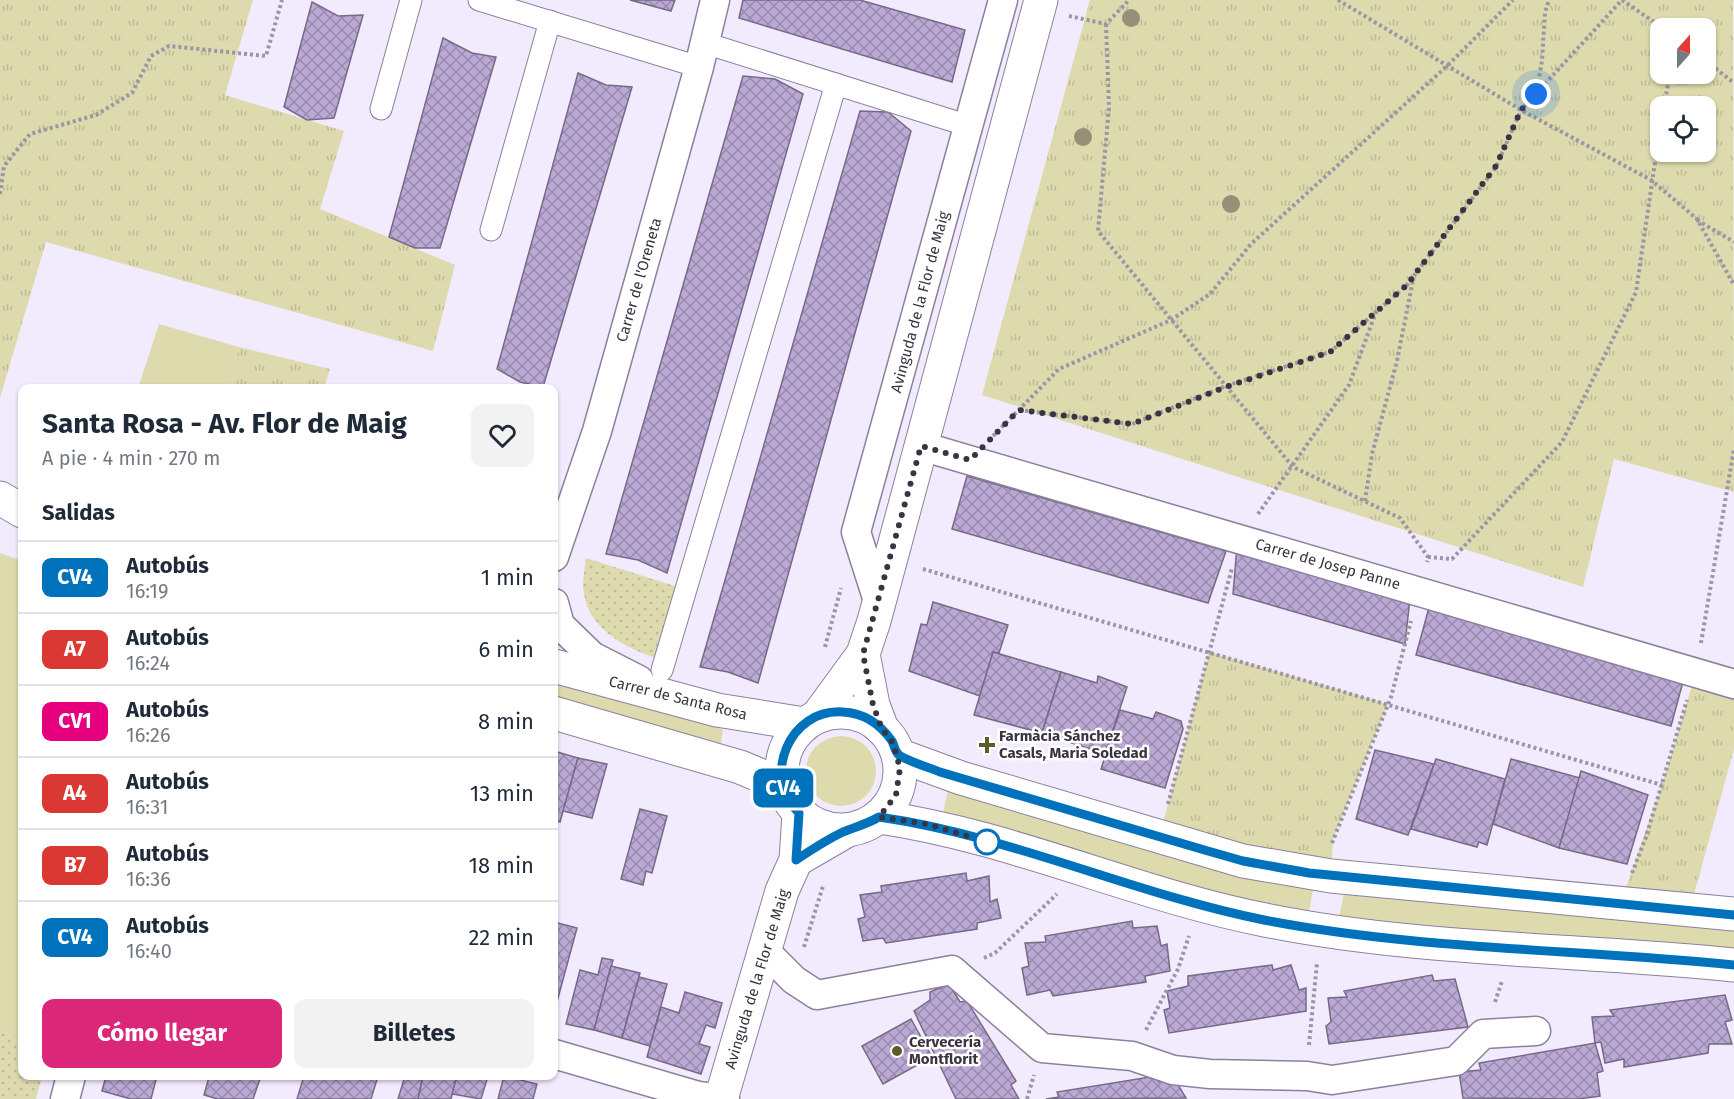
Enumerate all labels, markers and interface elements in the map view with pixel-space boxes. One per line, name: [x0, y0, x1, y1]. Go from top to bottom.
north arrow: [1650, 18, 1716, 84]
map controls: [1650, 18, 1716, 162]
your location: [1521, 79, 1551, 109]
button: locate: [1650, 96, 1716, 162]
street label: Avinguda de la Flor de Maig: [887, 209, 953, 395]
street label: Carrer de l'Oreneta: [613, 216, 665, 344]
button: heart: [471, 404, 534, 467]
text: Santa Rosa - Av. Flor de Maig: [42, 407, 407, 440]
text: A pie · 4 min · 270 m: [42, 446, 220, 470]
text: Salidas: [42, 499, 115, 526]
street label: Carrer de Josep Panne: [1254, 535, 1402, 593]
text: Autobús: [126, 552, 209, 579]
text: CV4: [57, 564, 93, 590]
text: 1 min: [481, 564, 534, 591]
text: 16:19: [126, 579, 168, 603]
text: Autobús: [126, 624, 209, 651]
text: A7: [64, 636, 86, 662]
text: 6 min: [478, 636, 534, 663]
text: 16:24: [126, 651, 170, 675]
street label: Carrer de Santa Rosa: [607, 672, 749, 724]
text: Autobús: [126, 696, 209, 723]
text: CV1: [58, 708, 92, 734]
text: 8 min: [478, 708, 534, 735]
text: 16:26: [126, 723, 171, 747]
place label: Farmàcia Sánchez Casals, Maria Soledad: [999, 727, 1148, 762]
marker: Farmàcia Sánchez Casals, Maria Soledad: [980, 738, 994, 752]
text: Autobús: [126, 768, 209, 795]
line badge: CV4: [748, 768, 818, 808]
text: CV4: [765, 775, 801, 801]
text: A4: [63, 780, 87, 806]
text: 13 min: [470, 780, 534, 807]
text: 16:31: [126, 795, 168, 819]
unlabelled marker: [974, 829, 1000, 855]
text: Autobús: [126, 840, 209, 867]
text: B7: [64, 852, 86, 878]
text: 18 min: [469, 852, 534, 879]
text: 16:36: [126, 867, 171, 891]
street label: Avinguda de la Flor de Maig: [721, 887, 793, 1071]
text: Autobús: [126, 912, 209, 939]
text: CV4: [57, 924, 93, 950]
text: 22 min: [468, 924, 534, 951]
text: 16:40: [126, 939, 172, 963]
button: Cómo llegar: [42, 999, 282, 1068]
button: Billetes: [294, 999, 534, 1068]
place label: Cervecería Montflorit: [909, 1033, 981, 1068]
marker: Cervecería Montflorit: [890, 1044, 904, 1058]

